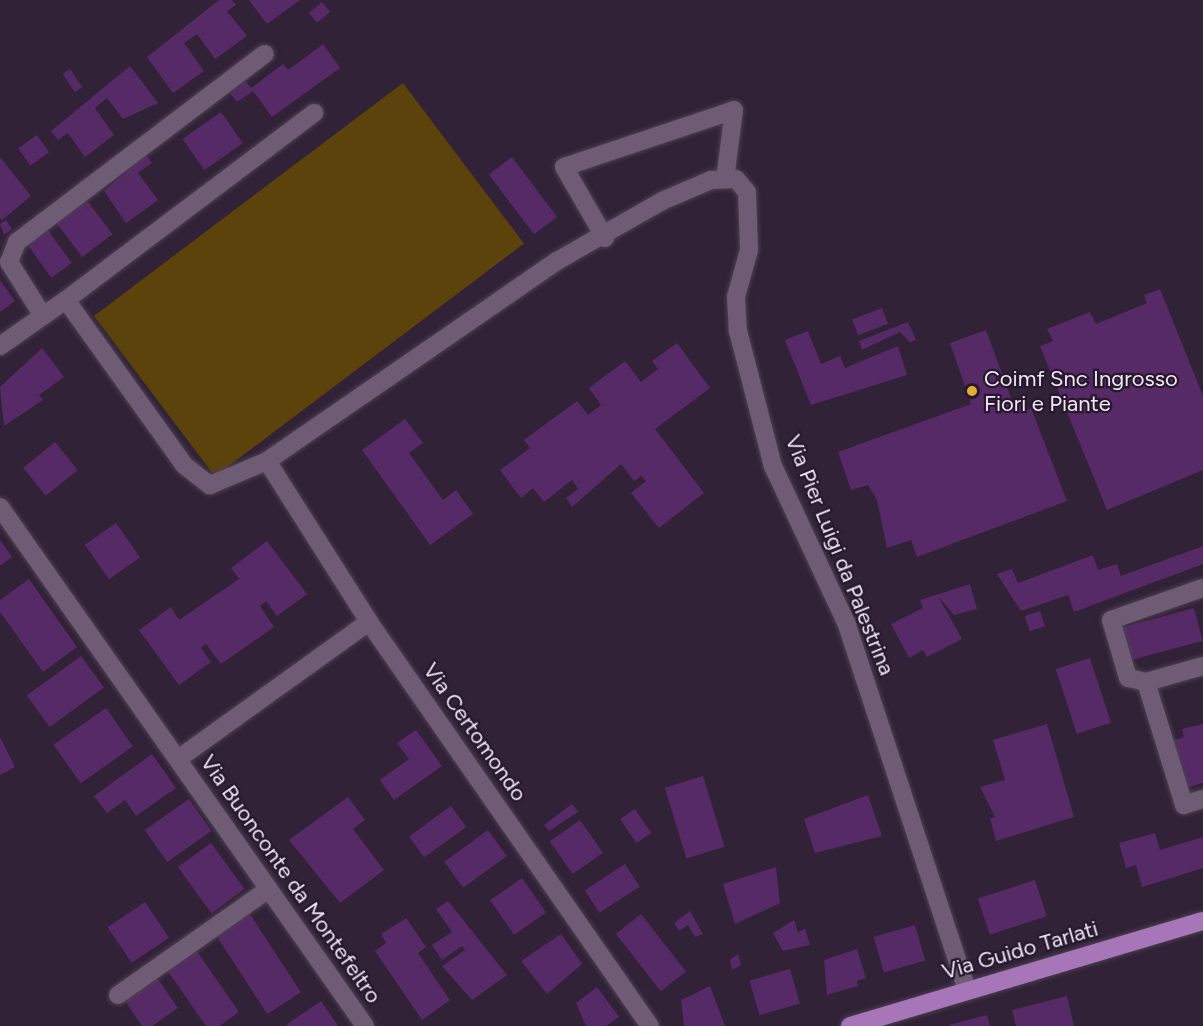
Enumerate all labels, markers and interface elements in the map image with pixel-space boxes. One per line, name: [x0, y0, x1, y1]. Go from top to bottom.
place label: Coimf Snc Ingrosso Fiori e Piante: [984, 365, 1178, 416]
marker: Coimf Snc Ingrosso Fiori e Piante: [965, 384, 979, 398]
street label: Via Pier Luigi da Palestrina: [780, 431, 900, 679]
street label: Via Certomondo: [418, 658, 532, 806]
street label: Via Buonconte da Montefeltro: [195, 750, 387, 1008]
street label: Via Guido Tarlati: [939, 915, 1101, 985]

